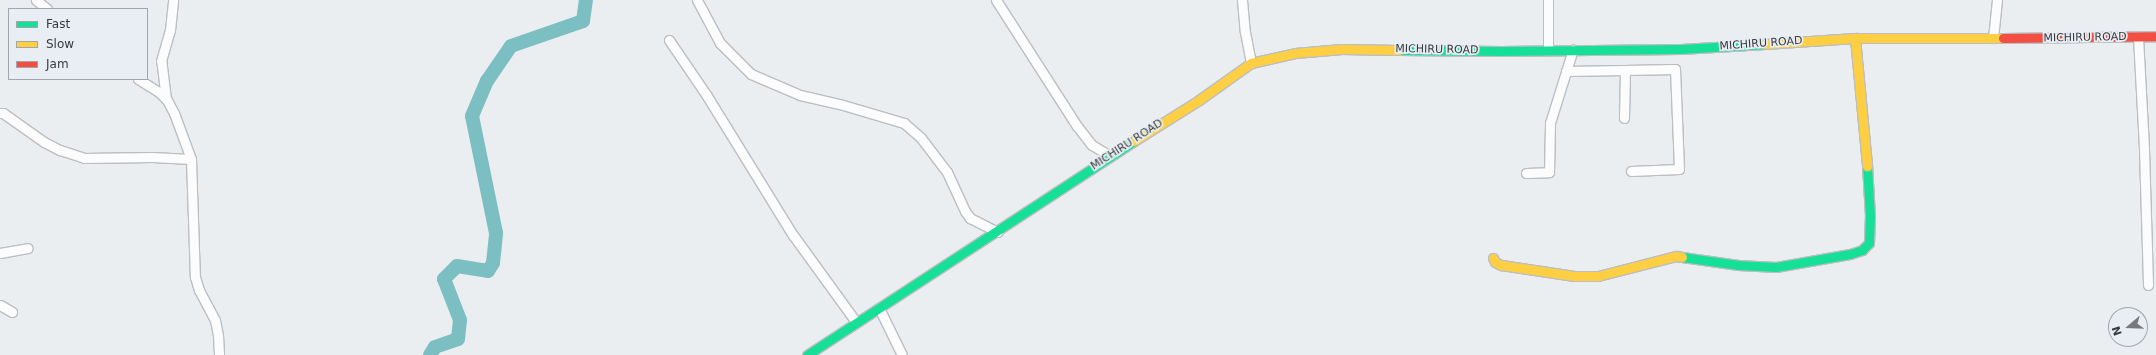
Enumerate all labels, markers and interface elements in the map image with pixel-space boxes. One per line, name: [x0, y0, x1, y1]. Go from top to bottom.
legend: [8, 8, 148, 80]
text: Fast: [46, 17, 70, 31]
street label: MICHIRU ROAD: [2043, 31, 2127, 45]
street label: MICHIRU ROAD: [1719, 35, 1803, 53]
text: Slow: [46, 37, 74, 51]
street label: MICHIRU ROAD: [1395, 43, 1479, 57]
text: Jam: [46, 57, 69, 71]
street label: MICHIRU ROAD: [1089, 117, 1165, 173]
north arrow: [2108, 307, 2148, 347]
text: N: [2109, 324, 2125, 337]

